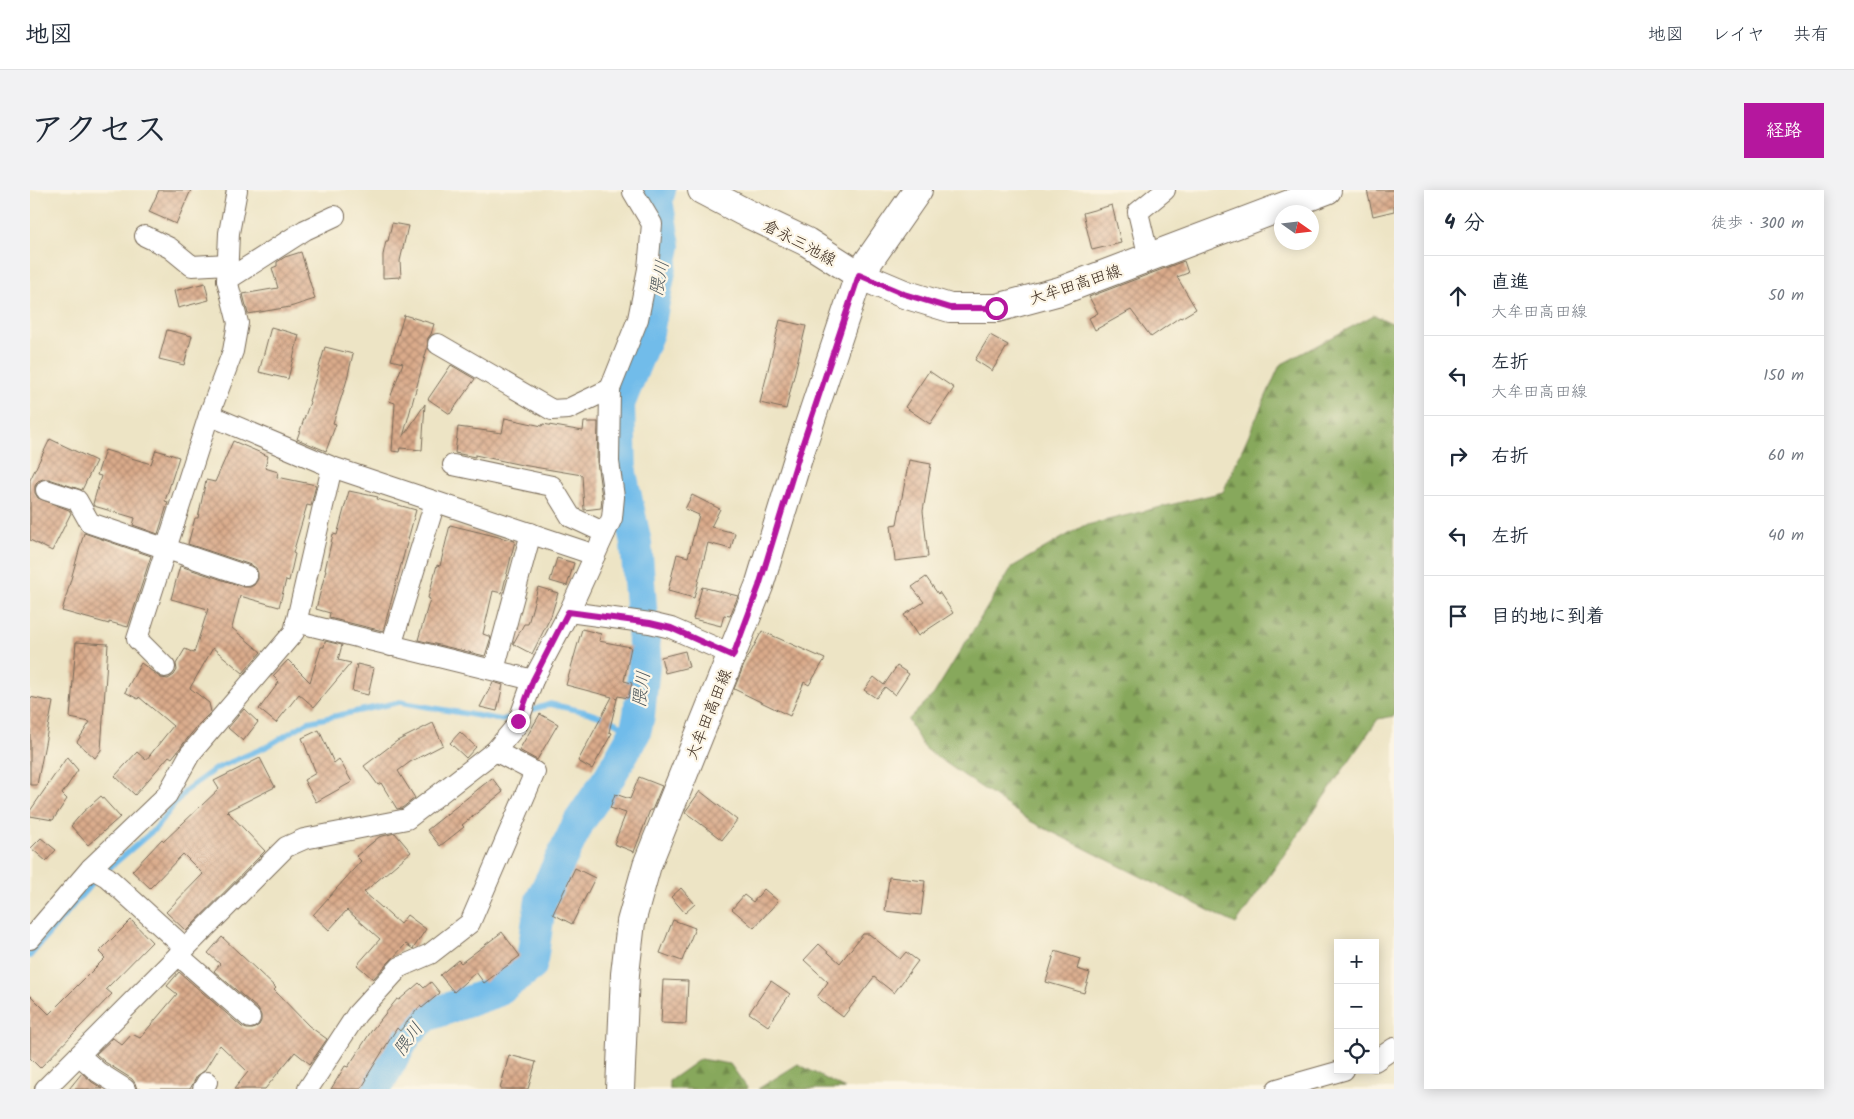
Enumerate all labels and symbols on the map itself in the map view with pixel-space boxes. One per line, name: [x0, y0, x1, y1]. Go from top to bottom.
north arrow: [1274, 205, 1319, 250]
street label: 倉永三池線: [758, 214, 840, 273]
water label: 隈川: [643, 258, 678, 299]
street label: 大牟田高田線: [1026, 259, 1125, 312]
route start: [985, 297, 1008, 320]
street label: 大牟田高田線: [680, 665, 739, 764]
water label: 隈川: [626, 669, 659, 709]
route end: [507, 710, 530, 733]
water label: 隈川: [387, 1017, 432, 1063]

